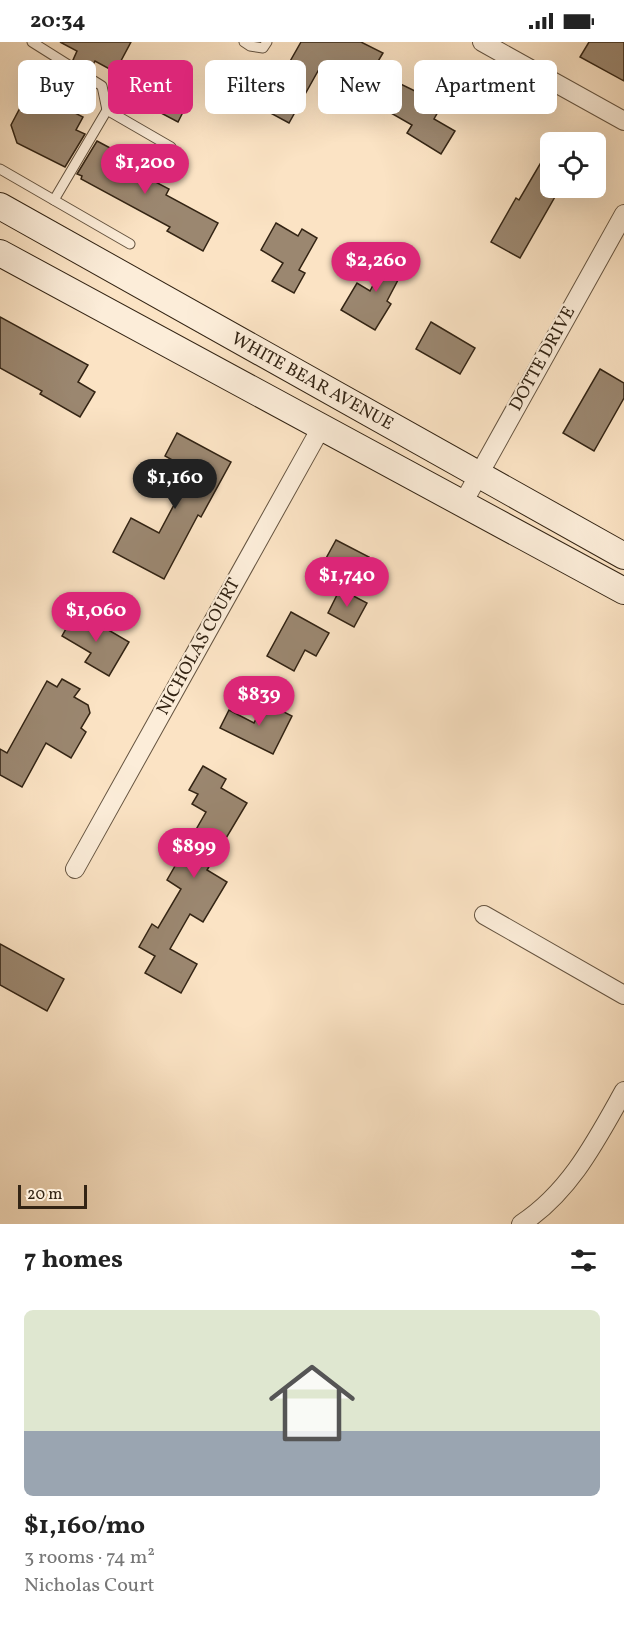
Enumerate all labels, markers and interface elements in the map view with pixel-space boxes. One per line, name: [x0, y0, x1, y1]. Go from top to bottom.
text: 20:34: [30, 6, 86, 37]
chip: Buy: [18, 60, 96, 114]
chip: Rent: [108, 60, 193, 114]
chip: Filters: [205, 60, 306, 114]
chip: New: [318, 60, 402, 114]
chip: Apartment: [414, 60, 557, 114]
map controls: [540, 132, 606, 198]
button: locate: [540, 132, 606, 198]
pin: $1,200: [96, 144, 194, 195]
text: $1,200: [115, 149, 175, 177]
pin: $2,260: [327, 242, 425, 293]
text: $2,260: [345, 247, 407, 275]
street label: DOTTE DRIVE: [504, 302, 582, 416]
street label: WHITE BEAR AVENUE: [226, 327, 398, 437]
pin: $1,160: [126, 459, 224, 510]
text: $1,160: [147, 464, 203, 492]
pin: $1,740: [298, 557, 396, 608]
text: $1,740: [319, 562, 375, 590]
street label: NICHOLAS COURT: [151, 574, 247, 720]
pin: $1,060: [47, 592, 145, 643]
text: $1,060: [66, 597, 126, 625]
pin: $839: [223, 676, 295, 727]
text: $839: [238, 681, 281, 709]
pin: $899: [158, 828, 230, 879]
text: $899: [172, 833, 216, 861]
scale bar: [18, 1182, 87, 1210]
text: 20 m: [27, 1184, 62, 1206]
text: 7 homes: [24, 1242, 123, 1278]
icon: filters: [567, 1244, 600, 1277]
icon: home: [258, 1349, 366, 1457]
text: $1,160/mo: [24, 1508, 145, 1544]
text: 3 rooms · 74 m²: [24, 1544, 155, 1572]
text: Nicholas Court: [24, 1572, 155, 1600]

